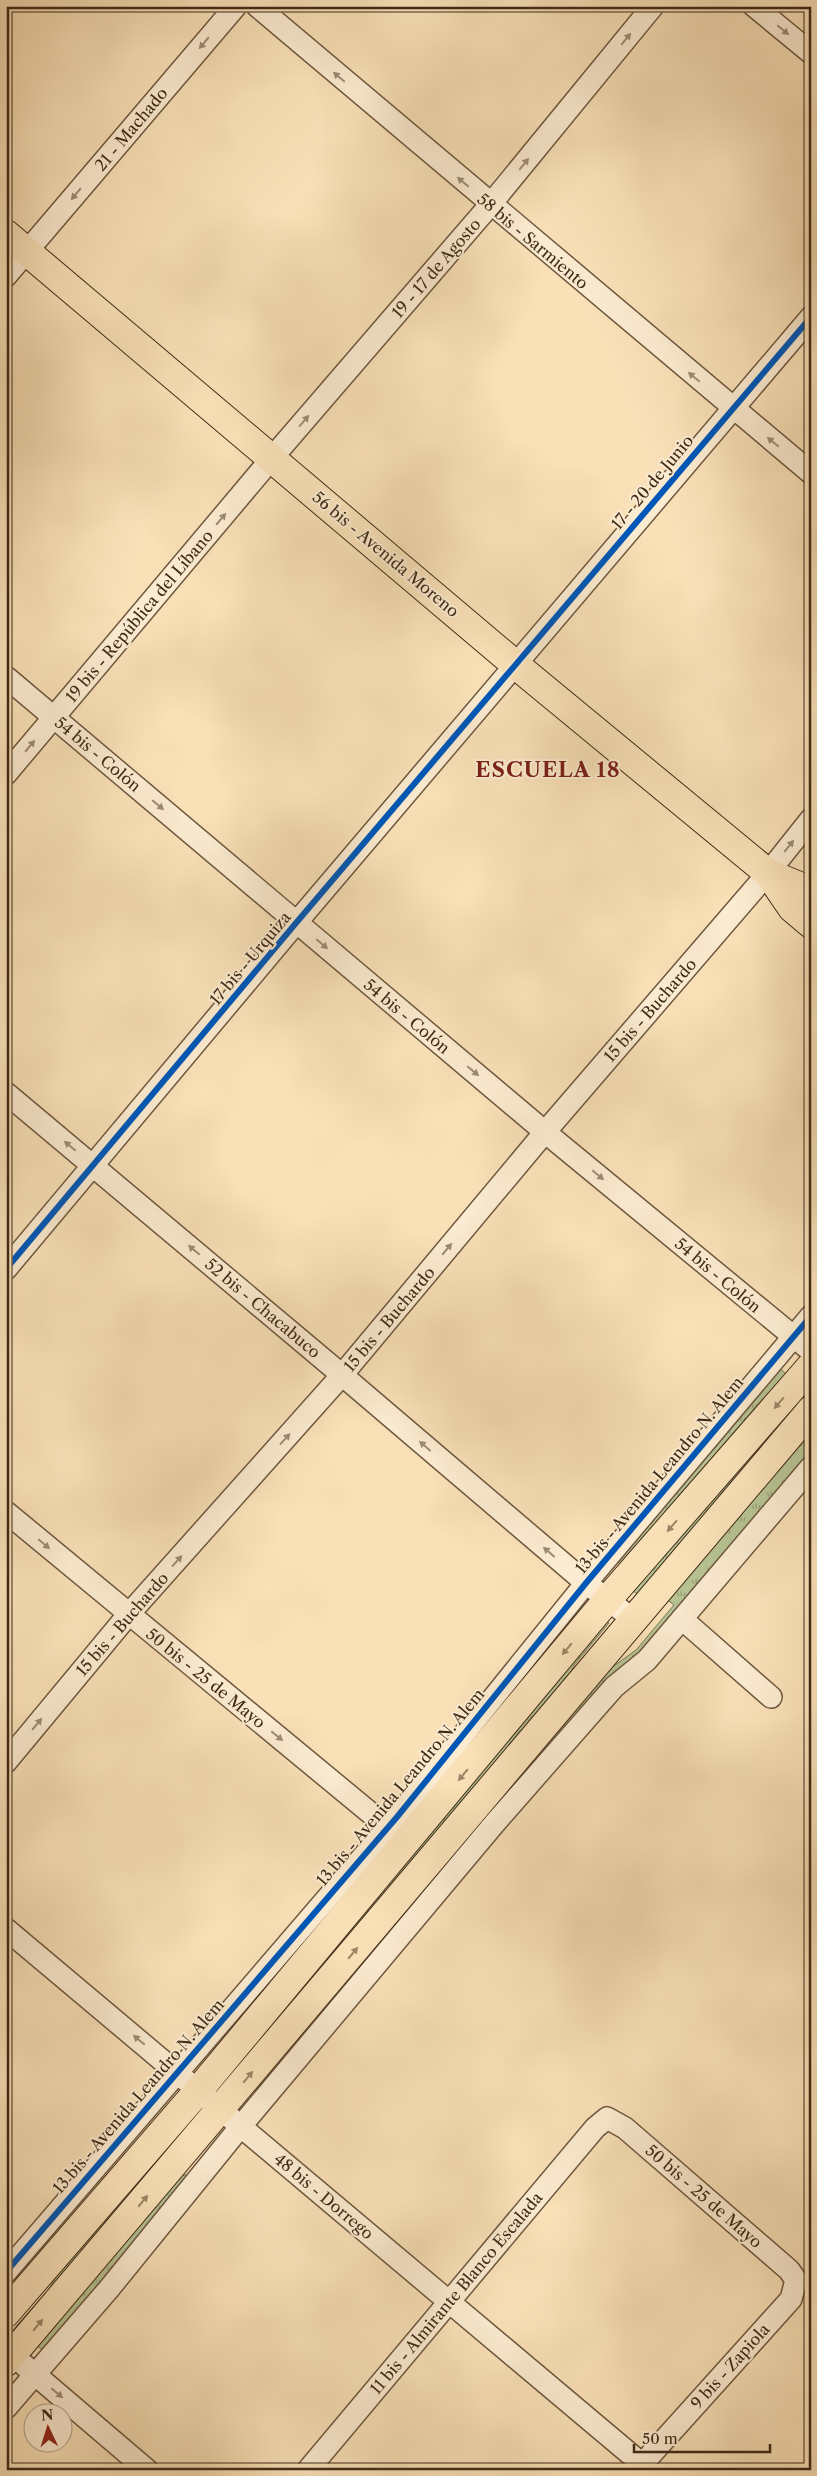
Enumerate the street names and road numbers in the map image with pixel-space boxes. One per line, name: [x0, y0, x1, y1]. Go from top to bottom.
street label: 21 - Machado: [90, 83, 172, 175]
street label: 58 bis - Sarmiento: [473, 189, 593, 293]
street label: 19 - 17 de Agosto: [387, 214, 485, 322]
street label: 17 - 20 de Junio: [607, 431, 697, 533]
street label: 56 bis - Avenida Moreno: [309, 487, 463, 621]
street label: 19 bis - República del Líbano: [61, 526, 217, 706]
street label: 54 bis - Colón: [51, 712, 145, 796]
street label: 17 bis - Urquiza: [205, 907, 295, 1009]
street label: 15 bis - Buchardo: [599, 954, 701, 1066]
street label: 54 bis - Colón: [360, 974, 454, 1058]
street label: 54 bis - Colón: [671, 1233, 765, 1317]
street label: 52 bis - Chacabuco: [201, 1254, 325, 1362]
street label: 15 bis - Buchardo: [339, 1262, 439, 1376]
street label: 13 bis - Avenida Leandro N. Alem: [571, 1372, 747, 1578]
street label: 15 bis - Buchardo: [71, 1568, 173, 1680]
street label: 50 bis - 25 de Mayo: [142, 1624, 270, 1732]
street label: 13 bis - Avenida Leandro N. Alem: [312, 1684, 488, 1890]
street label: 13 bis - Avenida Leandro N. Alem: [48, 1995, 228, 2197]
street label: 50 bis - 25 de Mayo: [642, 2140, 767, 2252]
street label: 48 bis - Dorrego: [270, 2149, 378, 2243]
street label: 11 bis - Almirante Blanco Escalada: [366, 2187, 547, 2398]
street label: 9 bis - Zapiola: [686, 2319, 774, 2413]

